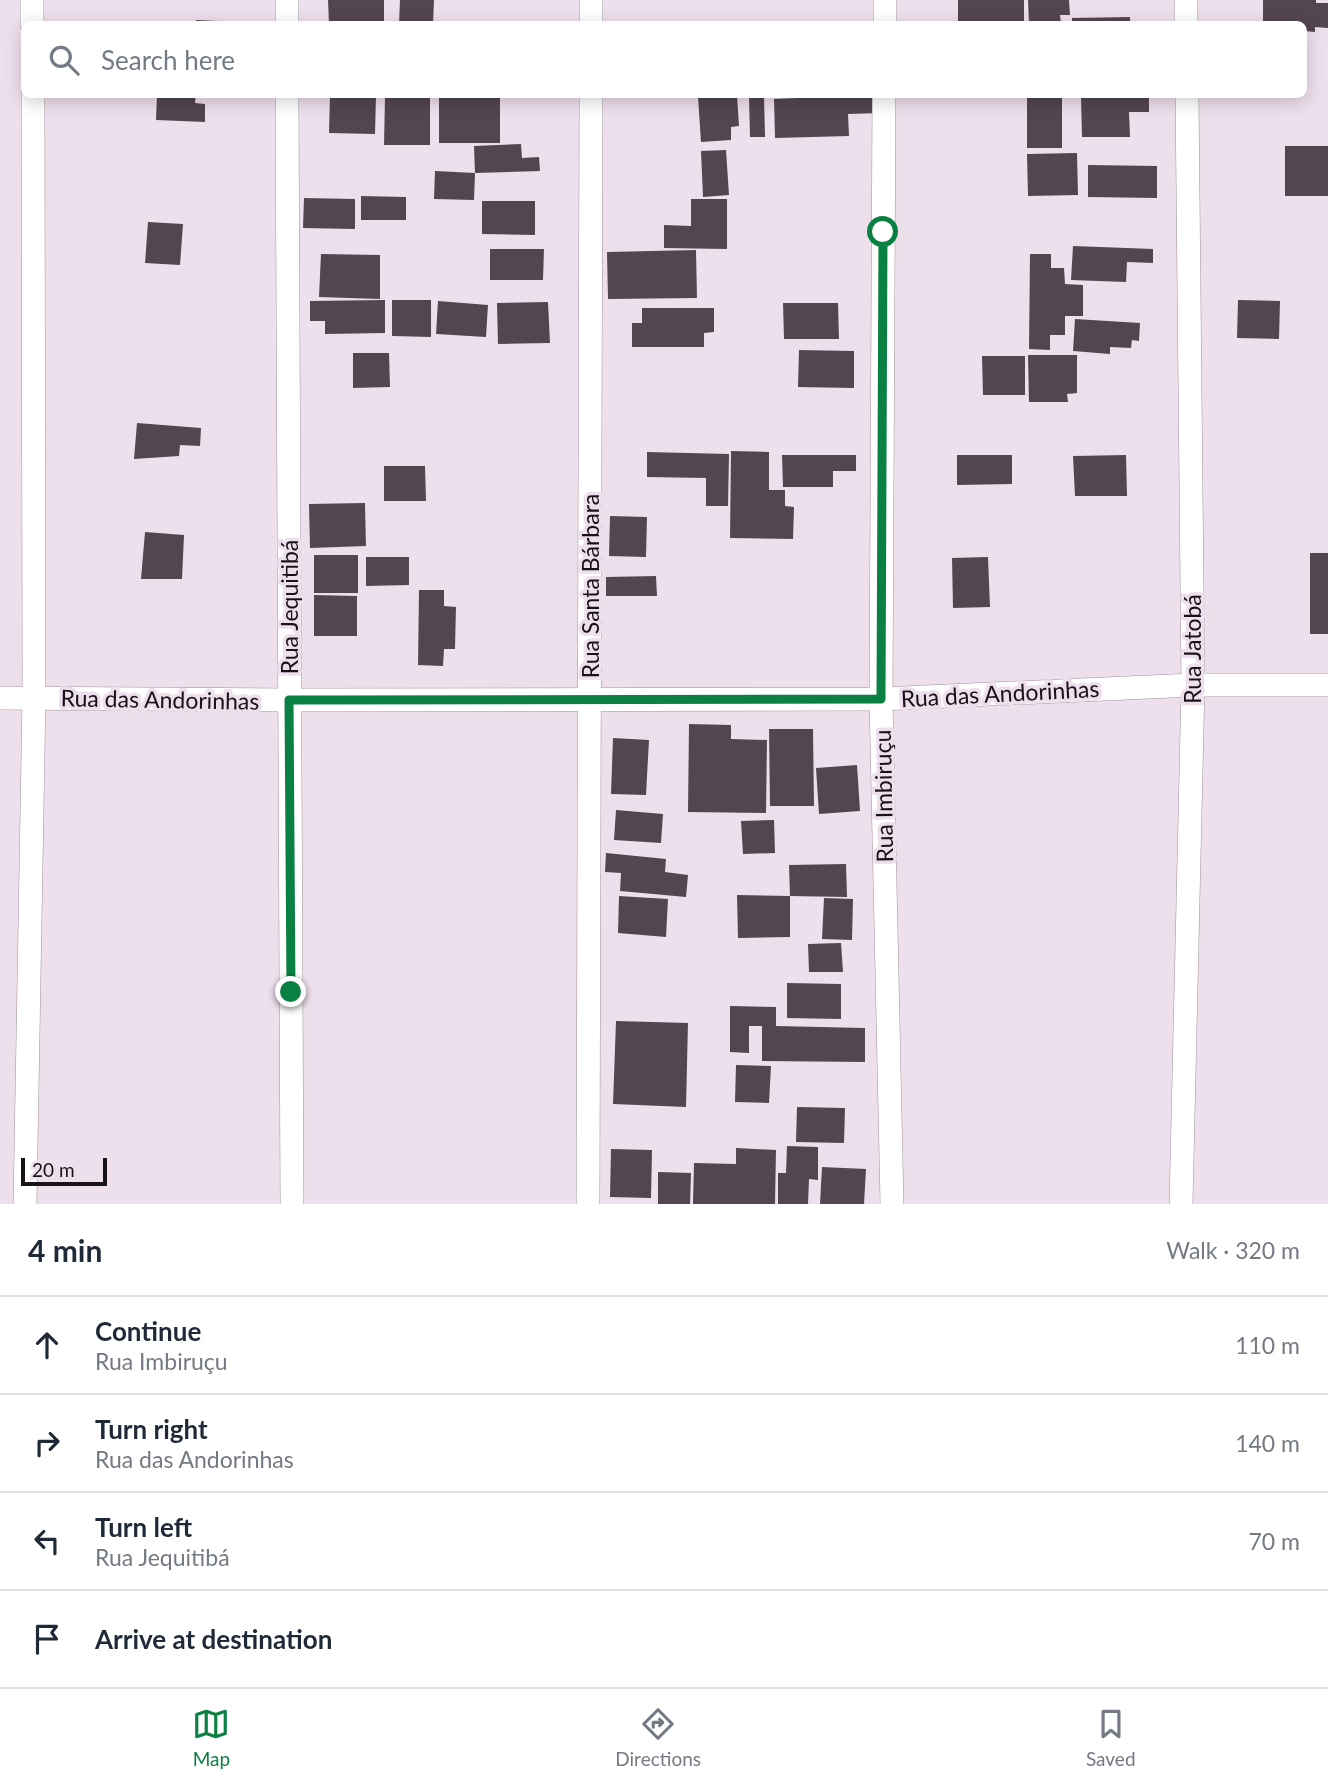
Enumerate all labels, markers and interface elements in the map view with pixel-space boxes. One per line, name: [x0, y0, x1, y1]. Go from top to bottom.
search box: [21, 21, 1307, 98]
icon: search: [45, 41, 83, 79]
text: Search here: [101, 44, 235, 76]
route start: [867, 216, 898, 247]
street label: Rua Santa Bárbara: [576, 494, 604, 678]
street label: Rua Jequitibá: [275, 540, 303, 674]
street label: Rua Jatobá: [1178, 594, 1206, 704]
street label: Rua das Andorinhas: [900, 674, 1100, 712]
street label: Rua das Andorinhas: [60, 683, 260, 715]
street label: Rua Imbiruçu: [868, 729, 898, 863]
route end: [275, 976, 306, 1007]
scale bar: [21, 1155, 107, 1187]
text: 20 m: [32, 1158, 75, 1181]
text: 4 min: [28, 1232, 102, 1268]
text: Walk · 320 m: [1166, 1236, 1300, 1264]
text: Continue: [95, 1315, 201, 1347]
icon: ahead: [28, 1326, 66, 1364]
text: 110 m: [1235, 1331, 1300, 1359]
text: Rua Imbiruçu: [95, 1347, 228, 1375]
text: Turn right: [95, 1413, 208, 1445]
icon: right: [28, 1424, 66, 1462]
text: 140 m: [1235, 1429, 1300, 1457]
text: Rua das Andorinhas: [95, 1445, 294, 1473]
text: Turn left: [95, 1511, 192, 1543]
icon: left: [28, 1522, 66, 1560]
text: 70 m: [1249, 1527, 1300, 1555]
text: Rua Jequitibá: [95, 1543, 230, 1571]
icon: arrive: [28, 1620, 66, 1658]
text: Arrive at destination: [95, 1623, 332, 1655]
tab: Map: [192, 1705, 230, 1770]
tab: Directions: [615, 1705, 701, 1770]
tab: Saved: [1086, 1705, 1136, 1770]

